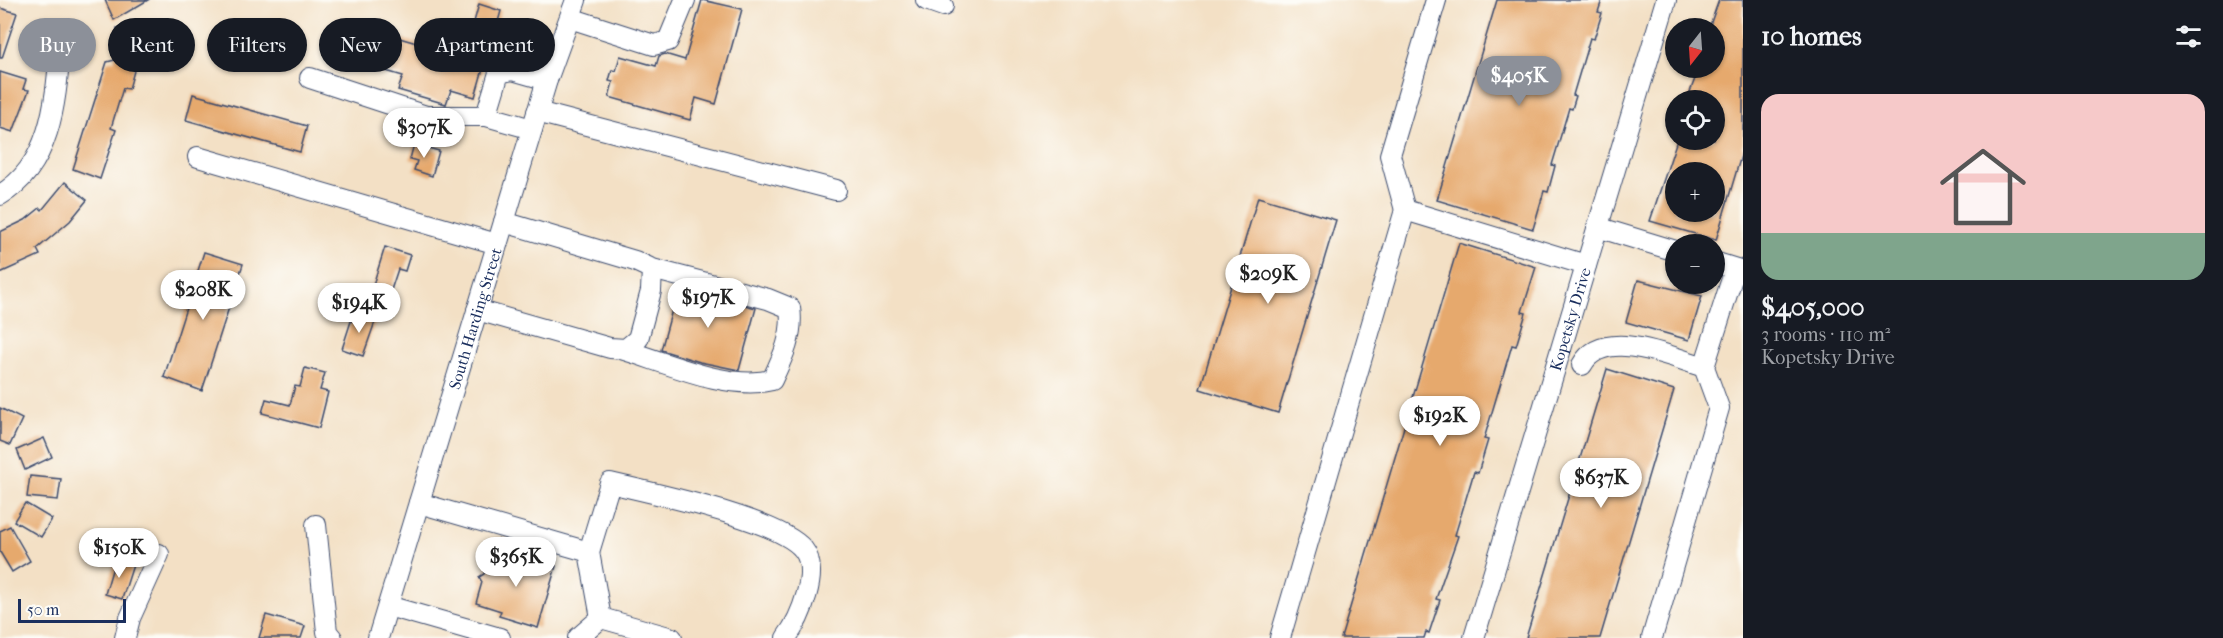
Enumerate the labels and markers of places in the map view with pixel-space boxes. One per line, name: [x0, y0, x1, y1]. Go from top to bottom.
pin: $405K: [1477, 56, 1561, 107]
pin: $307K: [382, 108, 466, 159]
pin: $209K: [1226, 254, 1310, 305]
pin: $208K: [161, 270, 245, 321]
pin: $197K: [666, 278, 750, 329]
pin: $194K: [317, 283, 401, 334]
pin: $192K: [1398, 396, 1482, 447]
pin: $637K: [1559, 458, 1643, 509]
pin: $150K: [77, 528, 161, 579]
pin: $365K: [474, 537, 558, 588]

